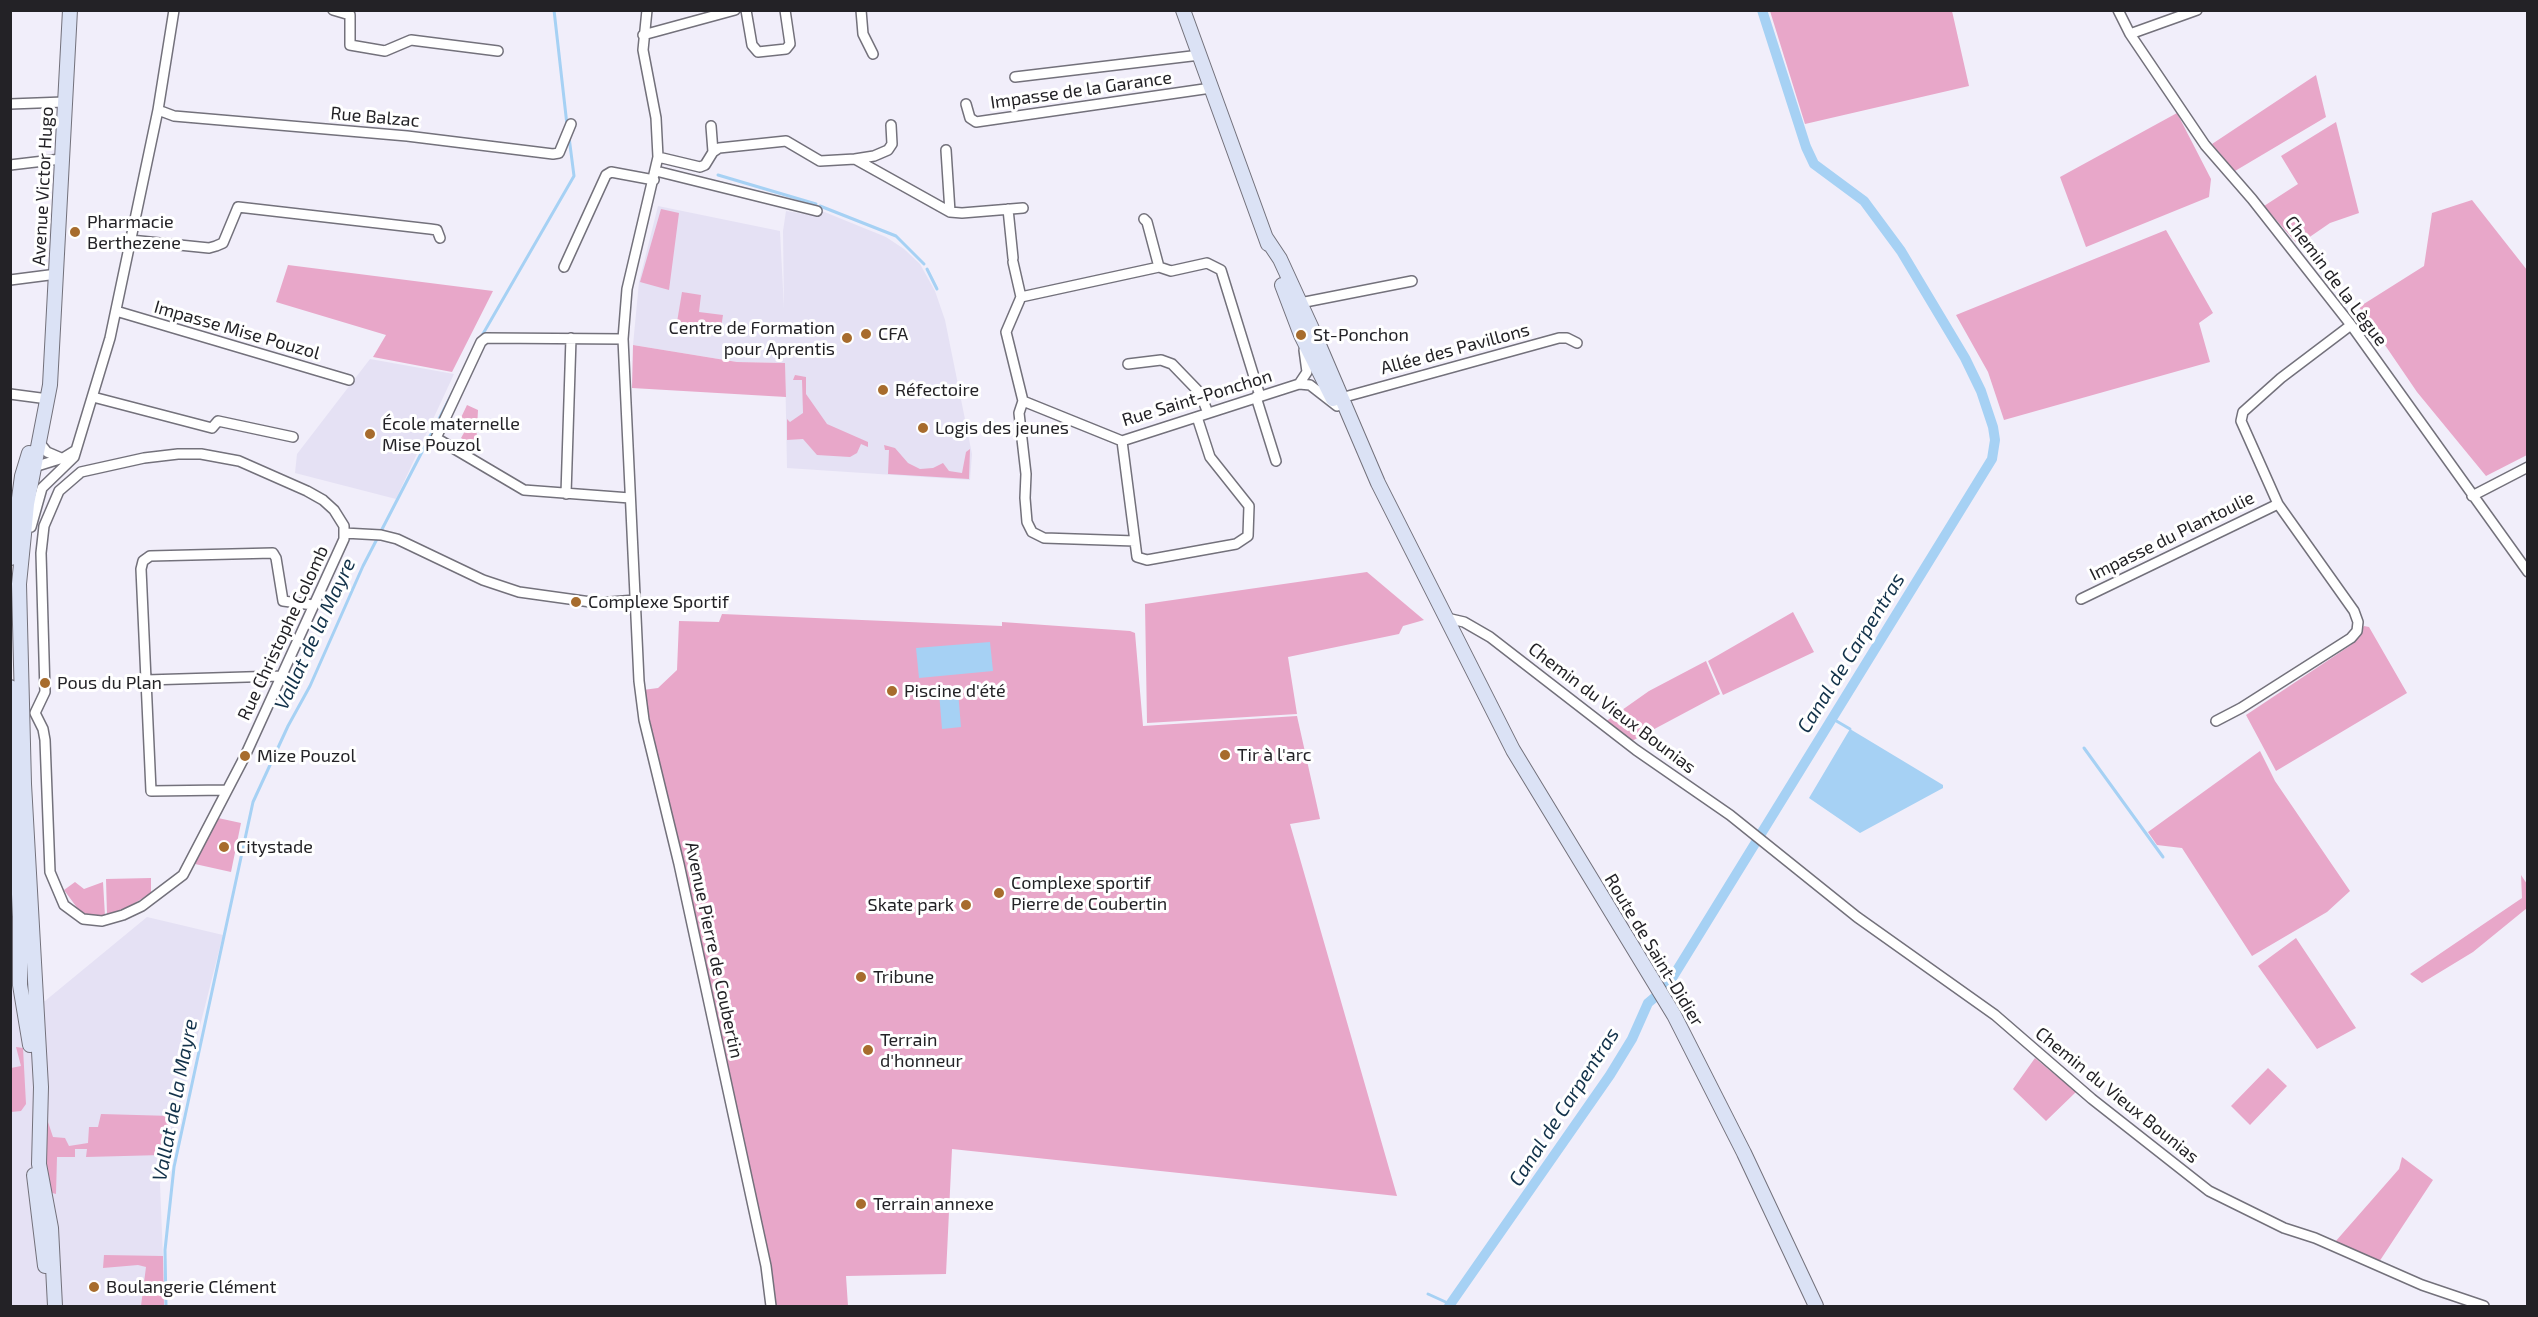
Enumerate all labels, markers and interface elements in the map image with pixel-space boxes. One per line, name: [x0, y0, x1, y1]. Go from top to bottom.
street label: Impasse de la Garance: [989, 67, 1173, 113]
street label: Rue Balzac: [330, 102, 420, 132]
street label: Avenue Victor Hugo: [28, 106, 58, 266]
place label: Pharmacie Berthezene: [87, 211, 181, 254]
street label: Chemin de la Lègue: [2280, 212, 2392, 350]
marker: Pharmacie Berthezene: [68, 225, 82, 239]
street label: Impasse Mise Pouzol: [152, 296, 322, 364]
place label: Centre de Formation pour Aprentis: [669, 317, 835, 360]
street label: Allée des Pavillons: [1378, 319, 1532, 379]
place label: CFA: [878, 323, 908, 345]
place label: St-Ponchon: [1313, 324, 1409, 346]
marker: CFA: [859, 327, 873, 341]
marker: St-Ponchon: [1294, 328, 1308, 342]
marker: Centre de Formation pour Aprentis: [840, 331, 854, 345]
street label: Rue Saint-Ponchon: [1119, 365, 1275, 431]
place label: Réfectoire: [895, 379, 979, 401]
marker: Réfectoire: [876, 383, 890, 397]
place label: École maternelle Mise Pouzol: [382, 413, 520, 456]
place label: Logis des jeunes: [935, 417, 1069, 439]
marker: Logis des jeunes: [916, 421, 930, 435]
marker: École maternelle Mise Pouzol: [363, 427, 377, 441]
street label: Impasse du Plantoulie: [2086, 487, 2258, 585]
street label: Rue Christophe Colomb: [233, 542, 333, 724]
water label: Vallat de la Mayre: [269, 554, 361, 714]
water label: Canal de Carpentras: [1792, 569, 1910, 737]
place label: Complexe Sportif: [588, 591, 729, 613]
marker: Complexe Sportif: [569, 595, 583, 609]
street label: Chemin du Vieux Bounias: [1524, 638, 1700, 778]
place label: Pous du Plan: [57, 672, 162, 694]
marker: Pous du Plan: [38, 676, 52, 690]
place label: Piscine d'été: [904, 680, 1006, 702]
marker: Piscine d'été: [885, 684, 899, 698]
place label: Tir à l'arc: [1237, 744, 1311, 766]
place label: Mize Pouzol: [257, 745, 356, 767]
marker: Tir à l'arc: [1218, 748, 1232, 762]
marker: Mize Pouzol: [238, 749, 252, 763]
place label: Citystade: [236, 836, 313, 858]
marker: Citystade: [217, 840, 231, 854]
street label: Avenue Pierre de Coubertin: [681, 840, 747, 1060]
street label: Route de Saint-Didier: [1600, 870, 1708, 1030]
place label: Complexe sportif Pierre de Coubertin: [1011, 872, 1167, 914]
marker: Complexe sportif Pierre de Coubertin: [992, 886, 1006, 900]
place label: Skate park: [868, 894, 954, 916]
marker: Skate park: [959, 898, 973, 912]
place label: Tribune: [873, 966, 934, 988]
marker: Tribune: [854, 970, 868, 984]
water label: Vallat de la Mayre: [148, 1017, 202, 1183]
street label: Chemin du Vieux Bounias: [2031, 1022, 2203, 1168]
water label: Canal de Carpentras: [1504, 1023, 1624, 1191]
place label: Terrain d'honneur: [880, 1029, 963, 1072]
marker: Terrain d'honneur: [861, 1043, 875, 1057]
place label: Terrain annexe: [873, 1193, 994, 1215]
marker: Terrain annexe: [854, 1197, 868, 1211]
place label: Boulangerie Clément: [106, 1276, 276, 1298]
marker: Boulangerie Clément: [87, 1280, 101, 1294]

